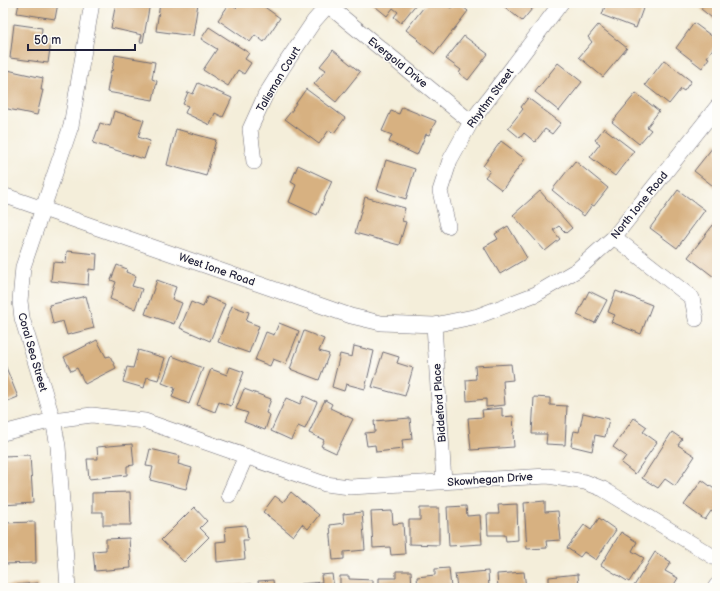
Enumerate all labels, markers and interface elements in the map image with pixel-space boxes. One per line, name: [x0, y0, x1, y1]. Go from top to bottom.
scale bar: [28, 26, 135, 52]
text: 50 m: [34, 33, 61, 48]
street label: Evergold Drive: [365, 34, 430, 91]
street label: Talisman Court: [254, 44, 303, 114]
street label: Rhythm Street: [464, 65, 517, 131]
street label: North Ione Road: [608, 169, 671, 242]
street label: West Ione Road: [177, 250, 257, 289]
street label: Coral Sea Street: [15, 311, 50, 394]
street label: Biddeford Place: [430, 362, 449, 443]
street label: Skowhegan Drive: [447, 470, 534, 489]

